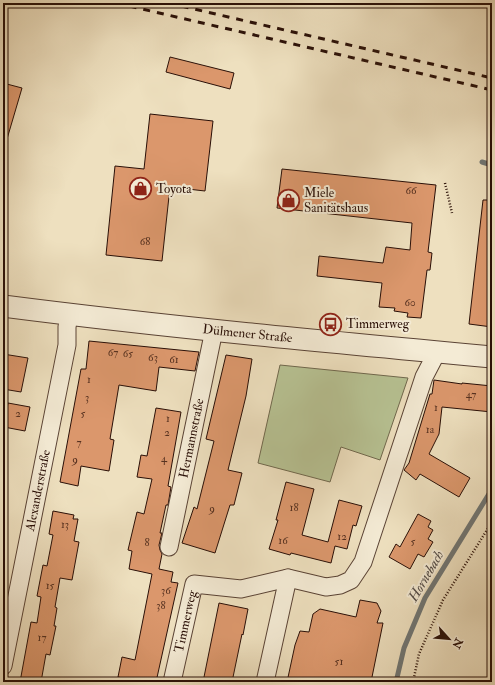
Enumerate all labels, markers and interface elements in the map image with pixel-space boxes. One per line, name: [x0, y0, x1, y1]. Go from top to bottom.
shop icon: Toyota: [128, 176, 154, 202]
place label: Toyota: [156, 181, 192, 198]
house number: 66: [405, 184, 418, 197]
place label: Miele Sanitätshaus: [304, 185, 369, 216]
shop icon: Miele Sanitätshaus: [276, 187, 302, 213]
house number: 68: [140, 235, 150, 248]
house number: 60: [404, 296, 416, 309]
bus stop icon: Timmerweg: [317, 311, 343, 337]
place label: Timmerweg: [346, 316, 410, 332]
street label: Dülmener Straße: [202, 321, 294, 346]
house number: 67: [108, 346, 118, 359]
house number: 65: [123, 347, 133, 360]
house number: 63: [148, 351, 158, 364]
house number: 61: [169, 353, 179, 366]
house number: 1: [87, 373, 91, 386]
house number: 47: [466, 388, 476, 401]
house number: 3: [85, 391, 89, 404]
street label: Hermannstraße: [175, 396, 208, 480]
house number: 1: [434, 401, 438, 414]
house number: 2: [15, 407, 21, 420]
house number: 5: [81, 407, 86, 420]
house number: 1: [166, 412, 170, 425]
house number: 1a: [426, 423, 435, 436]
house number: 2: [164, 426, 170, 439]
house number: 7: [76, 436, 82, 449]
street label: Alexanderstraße: [22, 448, 54, 534]
house number: 4: [161, 452, 168, 465]
house number: 9: [71, 453, 78, 466]
house number: 18: [289, 501, 299, 514]
house number: 9: [208, 502, 215, 515]
house number: 13: [61, 518, 69, 531]
house number: 12: [337, 530, 347, 543]
house number: 16: [278, 534, 289, 547]
house number: 5: [411, 535, 416, 548]
house number: 8: [144, 536, 150, 549]
water label: Hornebach: [404, 547, 447, 605]
house number: 15: [46, 579, 55, 592]
house number: 36: [161, 584, 172, 597]
street label: Timmerweg: [171, 588, 200, 654]
house number: 38: [156, 599, 166, 612]
north arrow: [429, 619, 469, 659]
house number: 17: [38, 631, 46, 644]
text: N: [449, 635, 466, 652]
house number: 51: [335, 655, 343, 668]

